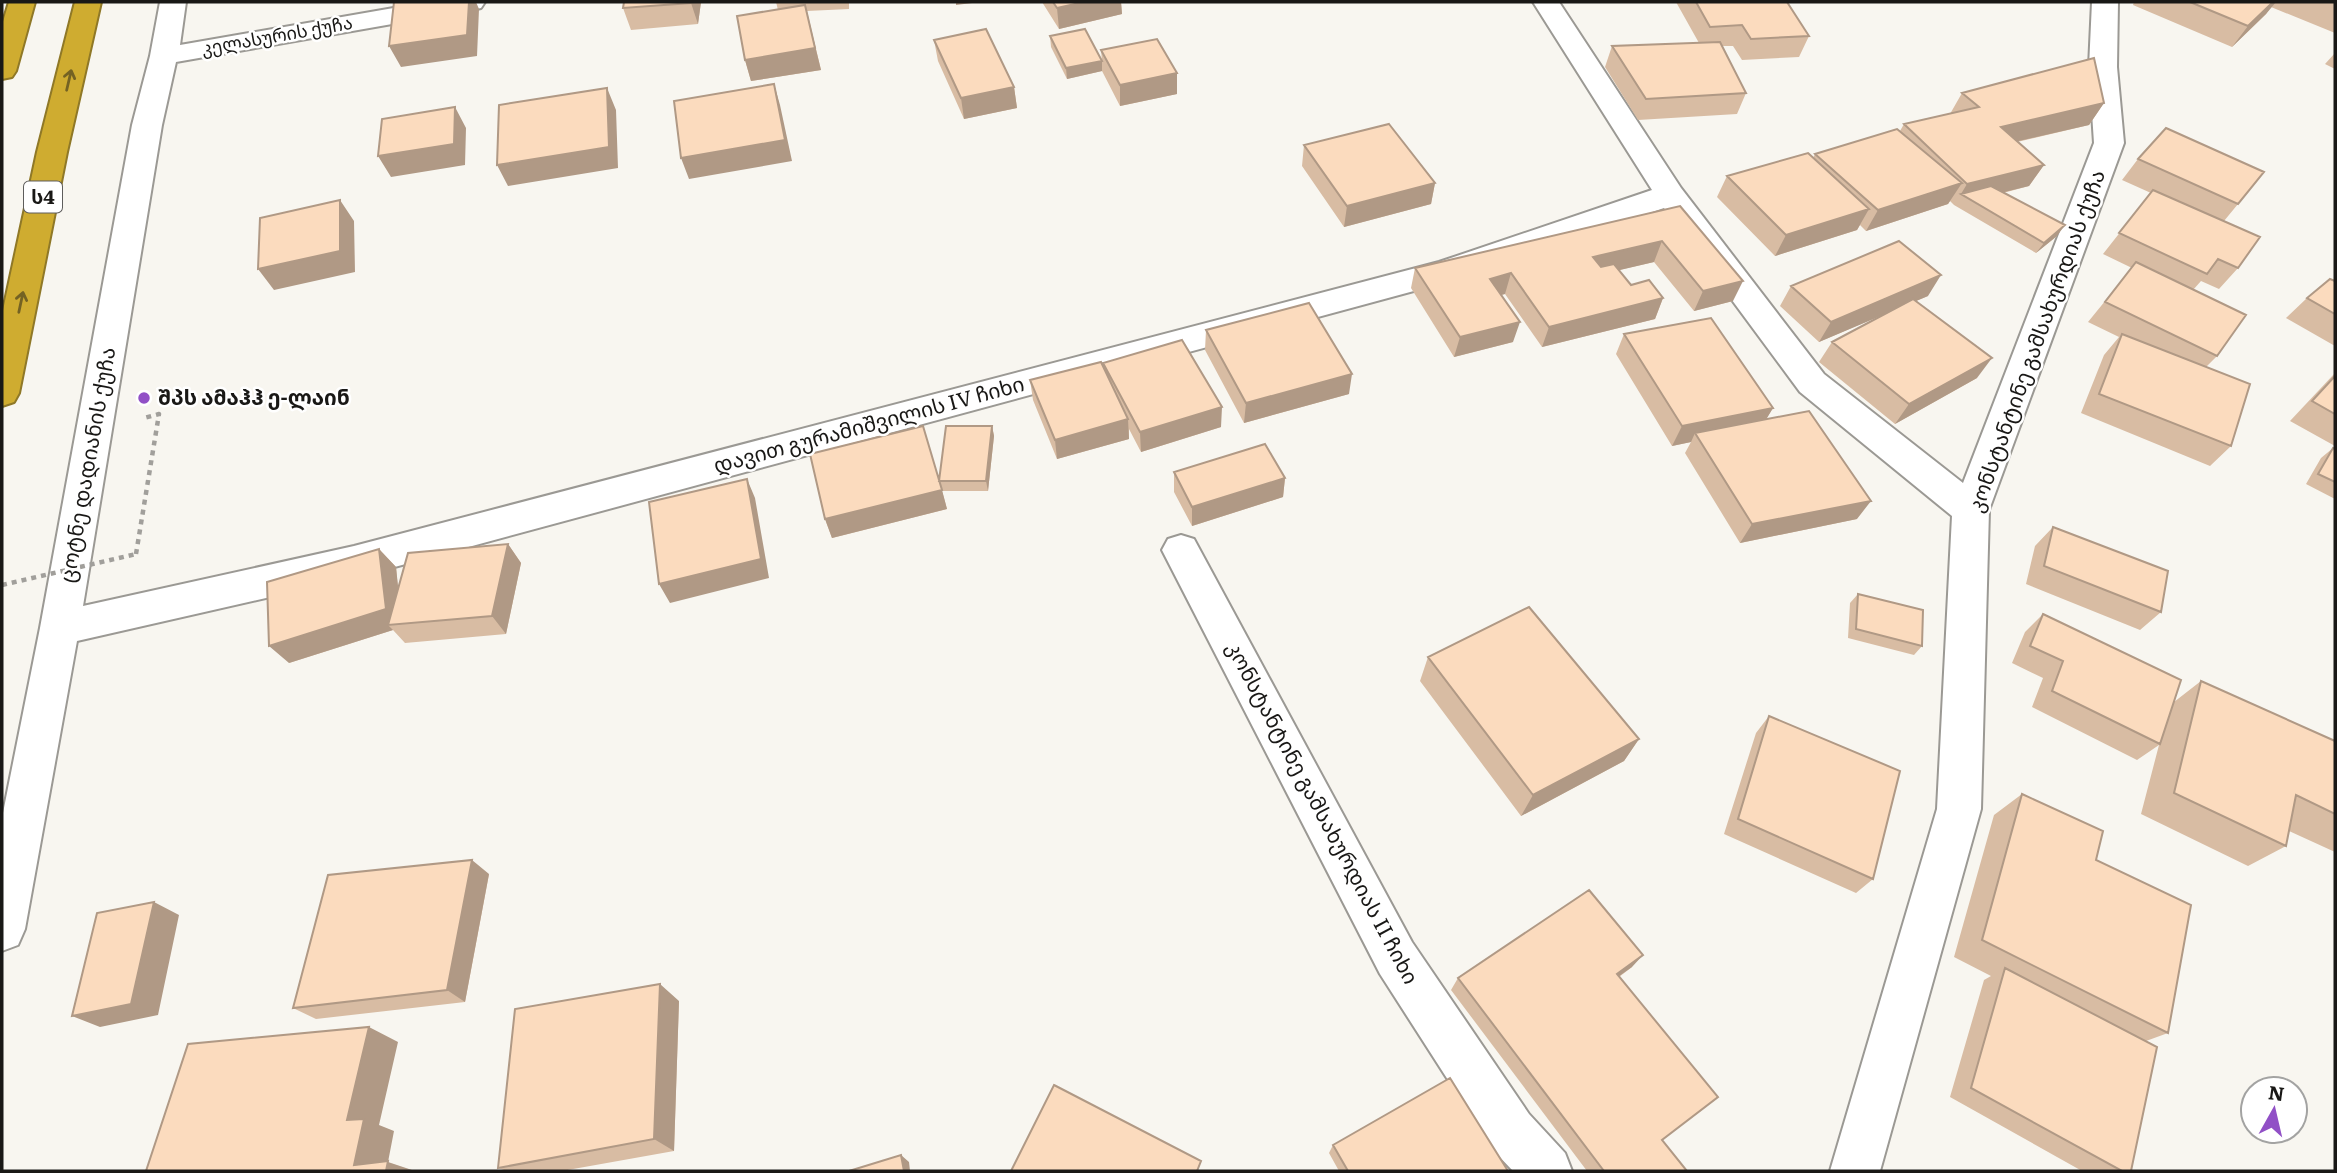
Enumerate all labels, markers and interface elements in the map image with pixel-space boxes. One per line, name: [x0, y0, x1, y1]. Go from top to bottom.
street label: კელასურის ქუჩა: [199, 8, 354, 61]
one-way arrow: [63, 69, 76, 92]
street label: კონსტანტინე გამსახურდიას ქუჩა: [1958, 165, 2111, 516]
road number: ს4: [24, 182, 62, 212]
one-way arrow: [14, 291, 28, 314]
street label: ცოტნე დადიანის ქუჩა: [50, 344, 122, 585]
street label: დავით გურამიშვილის IV ჩიხი: [710, 366, 1027, 479]
place label: შპს ამაჰჰ ე-ლაინ: [158, 380, 350, 411]
marker: შპს ამაჰჰ ე-ლაინ: [136, 390, 152, 406]
street label: კონსტანტინე გამსახურდიას II ჩიხი: [1220, 635, 1428, 989]
north arrow: [2239, 1075, 2309, 1145]
text: N: [2267, 1077, 2286, 1107]

